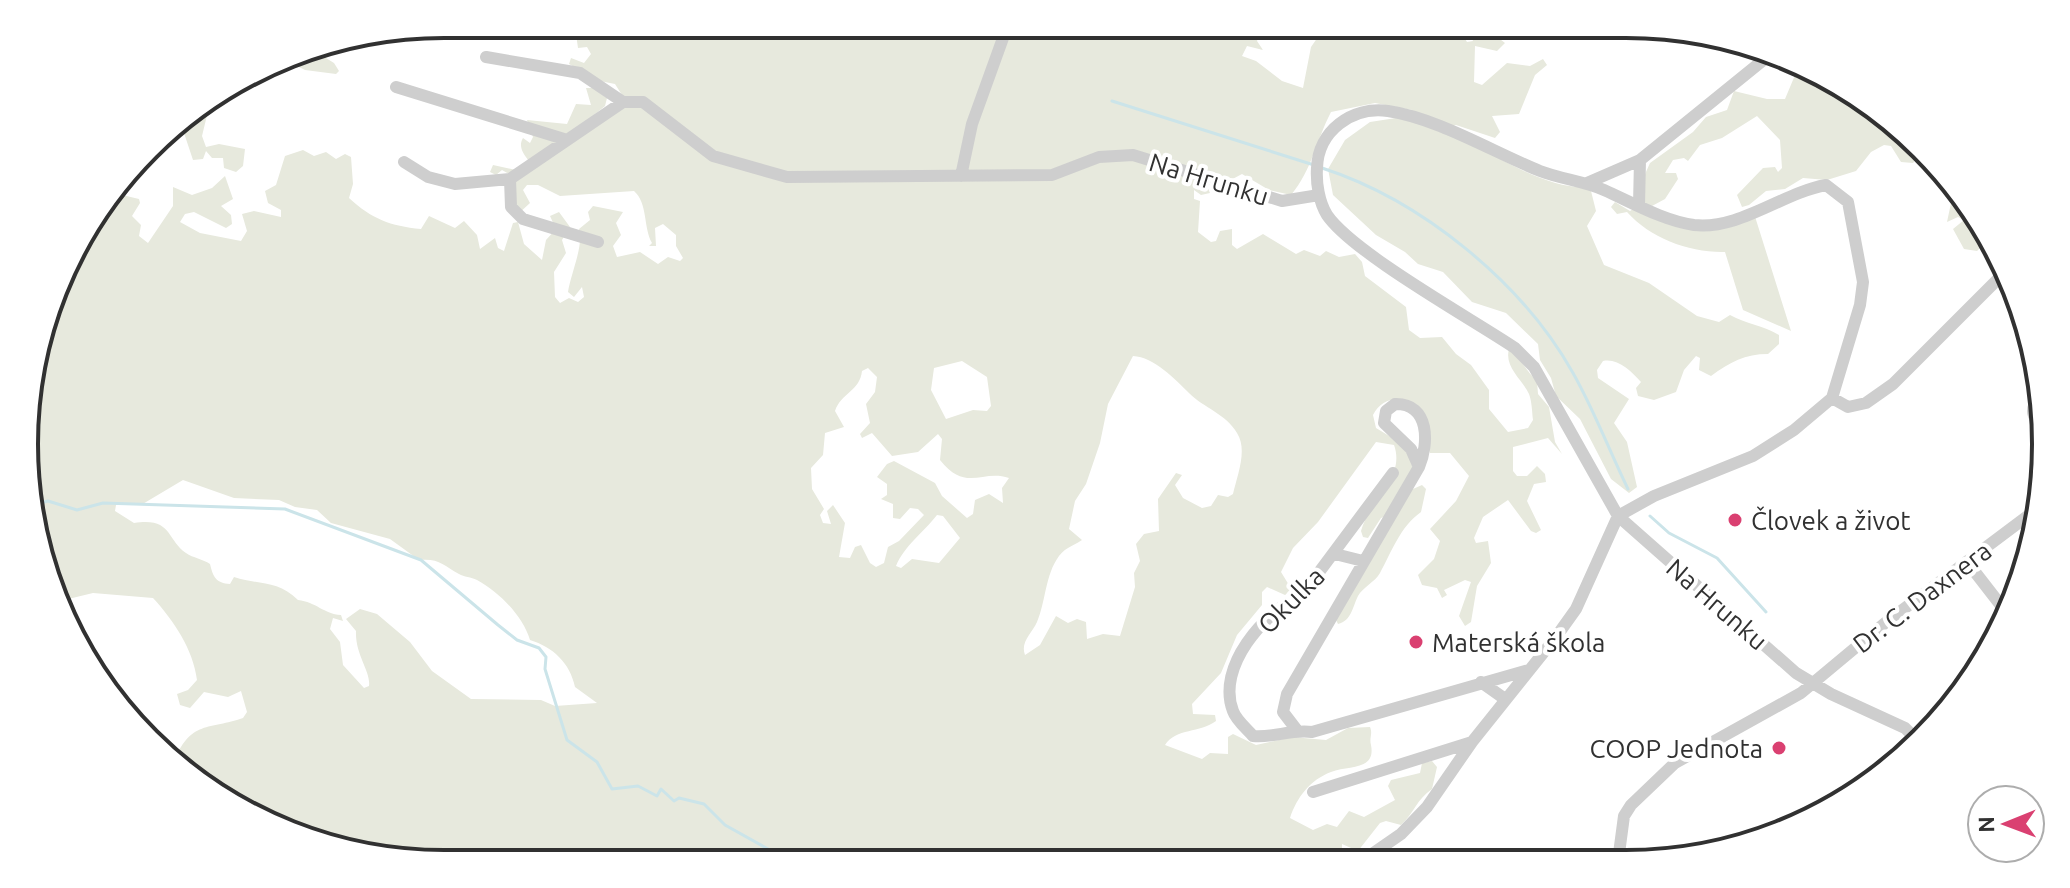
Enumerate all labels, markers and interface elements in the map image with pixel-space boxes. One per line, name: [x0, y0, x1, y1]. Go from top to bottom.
street label: Na Hrunku: [1146, 147, 1272, 211]
place label: Človek a život: [1751, 506, 1911, 535]
marker: Človek a život: [1726, 511, 1744, 529]
street label: Dr. C. Daxnera: [1847, 536, 1997, 658]
street label: Na Hrunku: [1661, 553, 1773, 655]
street label: Okulka: [1252, 561, 1330, 639]
place label: Materská škola: [1432, 628, 1605, 657]
marker: Materská škola: [1407, 633, 1425, 651]
place label: COOP Jednota: [1590, 734, 1763, 763]
marker: COOP Jednota: [1770, 739, 1788, 757]
north arrow: [1966, 784, 2046, 864]
text: N: [1973, 816, 1998, 833]

